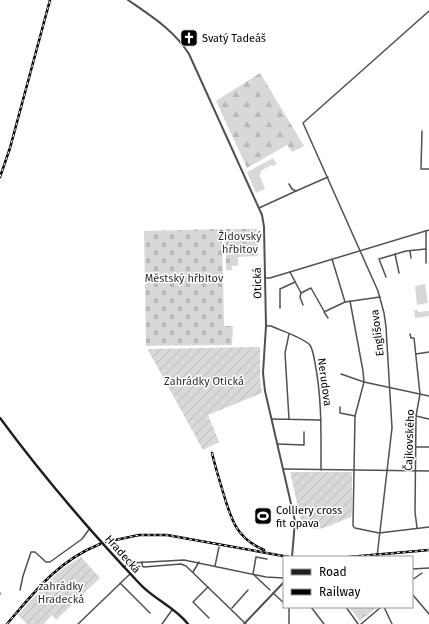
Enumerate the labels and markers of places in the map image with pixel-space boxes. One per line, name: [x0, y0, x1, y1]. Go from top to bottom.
church icon: Svatý Tadeáš: [179, 28, 199, 48]
place label: Svatý Tadeáš: [202, 32, 266, 45]
place label: Colliery cross fit opava: [276, 504, 342, 530]
sports icon: Colliery cross fit opava: [253, 506, 273, 526]

